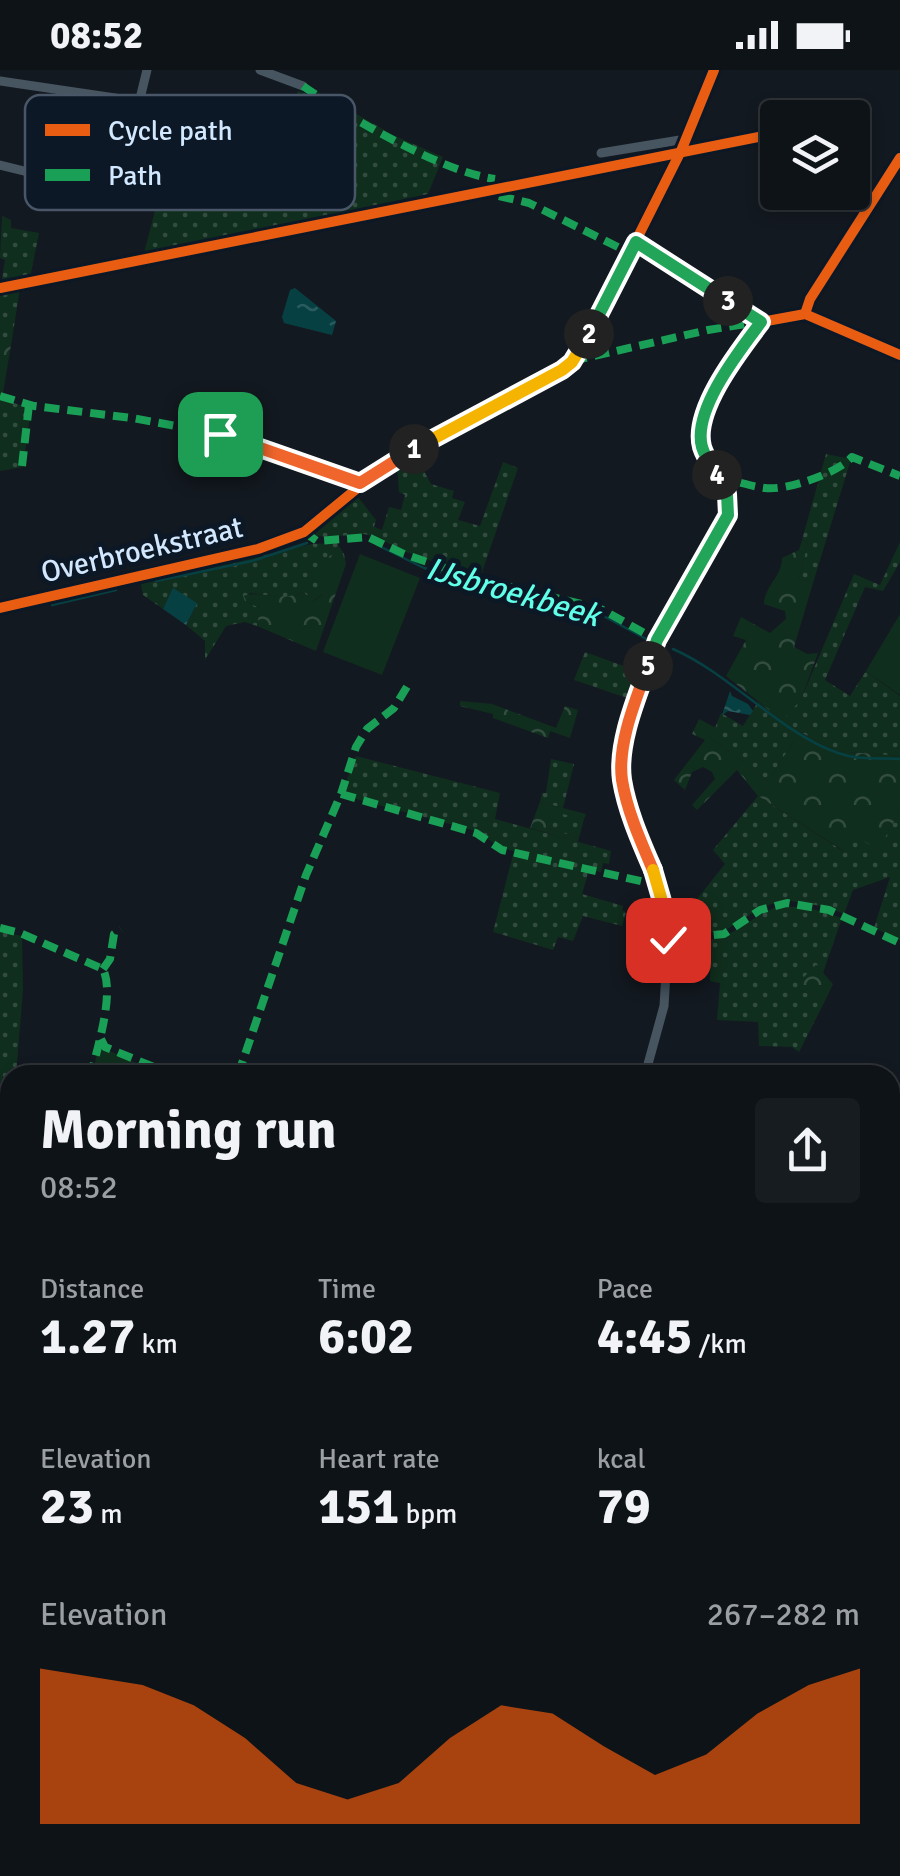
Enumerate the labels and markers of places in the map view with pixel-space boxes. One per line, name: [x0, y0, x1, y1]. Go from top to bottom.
pin: 3: [703, 276, 753, 326]
pin: 2: [564, 309, 614, 359]
pin: [178, 392, 263, 477]
pin: 1: [389, 424, 439, 474]
pin: 4: [692, 450, 742, 500]
pin: 5: [623, 641, 673, 691]
pin: [626, 898, 711, 983]

